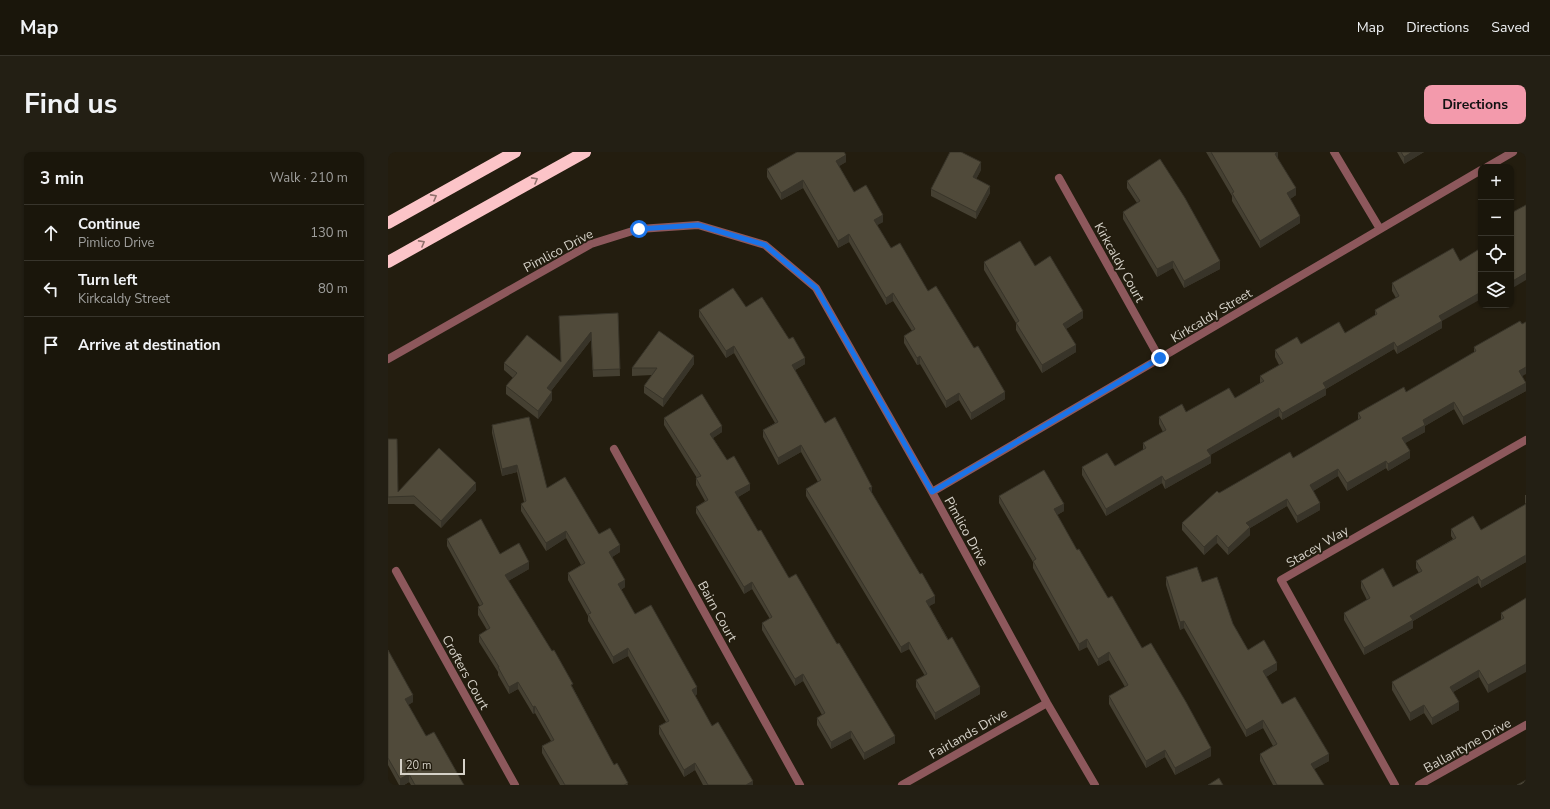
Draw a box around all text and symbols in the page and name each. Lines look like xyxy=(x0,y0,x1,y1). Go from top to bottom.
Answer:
text: Map xyxy=(20,15,58,41)
text: Map xyxy=(1357,18,1384,37)
text: Directions xyxy=(1406,18,1469,37)
text: Saved xyxy=(1491,18,1530,37)
text: Find us xyxy=(24,85,118,123)
button: Directions xyxy=(1424,85,1526,124)
map controls xyxy=(1478,164,1514,308)
button: + xyxy=(1478,164,1514,200)
text: 3 min xyxy=(40,167,84,190)
text: Walk · 210 m xyxy=(270,169,348,187)
one-way arrow xyxy=(531,177,539,184)
one-way arrow xyxy=(430,195,437,202)
button: − xyxy=(1478,200,1514,236)
text: Continue xyxy=(78,214,140,234)
street label: Kirkcaldy Court xyxy=(1090,219,1149,306)
route start xyxy=(630,220,648,238)
icon: ahead xyxy=(40,222,62,244)
text: 130 m xyxy=(310,224,348,242)
street label: Pimlico Drive xyxy=(520,225,597,277)
text: Pimlico Drive xyxy=(78,234,155,252)
button: locate xyxy=(1478,236,1514,272)
one-way arrow xyxy=(418,241,425,248)
text: Turn left xyxy=(78,270,137,290)
button: layers xyxy=(1478,272,1514,308)
icon: left xyxy=(40,278,62,300)
text: 80 m xyxy=(318,280,348,298)
street label: Kirkcaldy Street xyxy=(1168,284,1256,347)
text: Kirkcaldy Street xyxy=(78,290,170,308)
icon: arrive xyxy=(40,334,62,356)
text: Arrive at destination xyxy=(78,335,221,355)
route end xyxy=(1151,349,1169,367)
street label: Pimlico Drive xyxy=(940,494,993,569)
street label: Stacey Way xyxy=(1283,522,1352,572)
street label: Bairn Court xyxy=(693,578,741,645)
street label: Crofters Court xyxy=(437,632,493,713)
street label: Fairlands Drive xyxy=(926,704,1011,764)
street label: Ballantyne Drive xyxy=(1421,714,1515,777)
scale bar xyxy=(400,757,465,776)
text: 20 m xyxy=(406,758,431,773)

